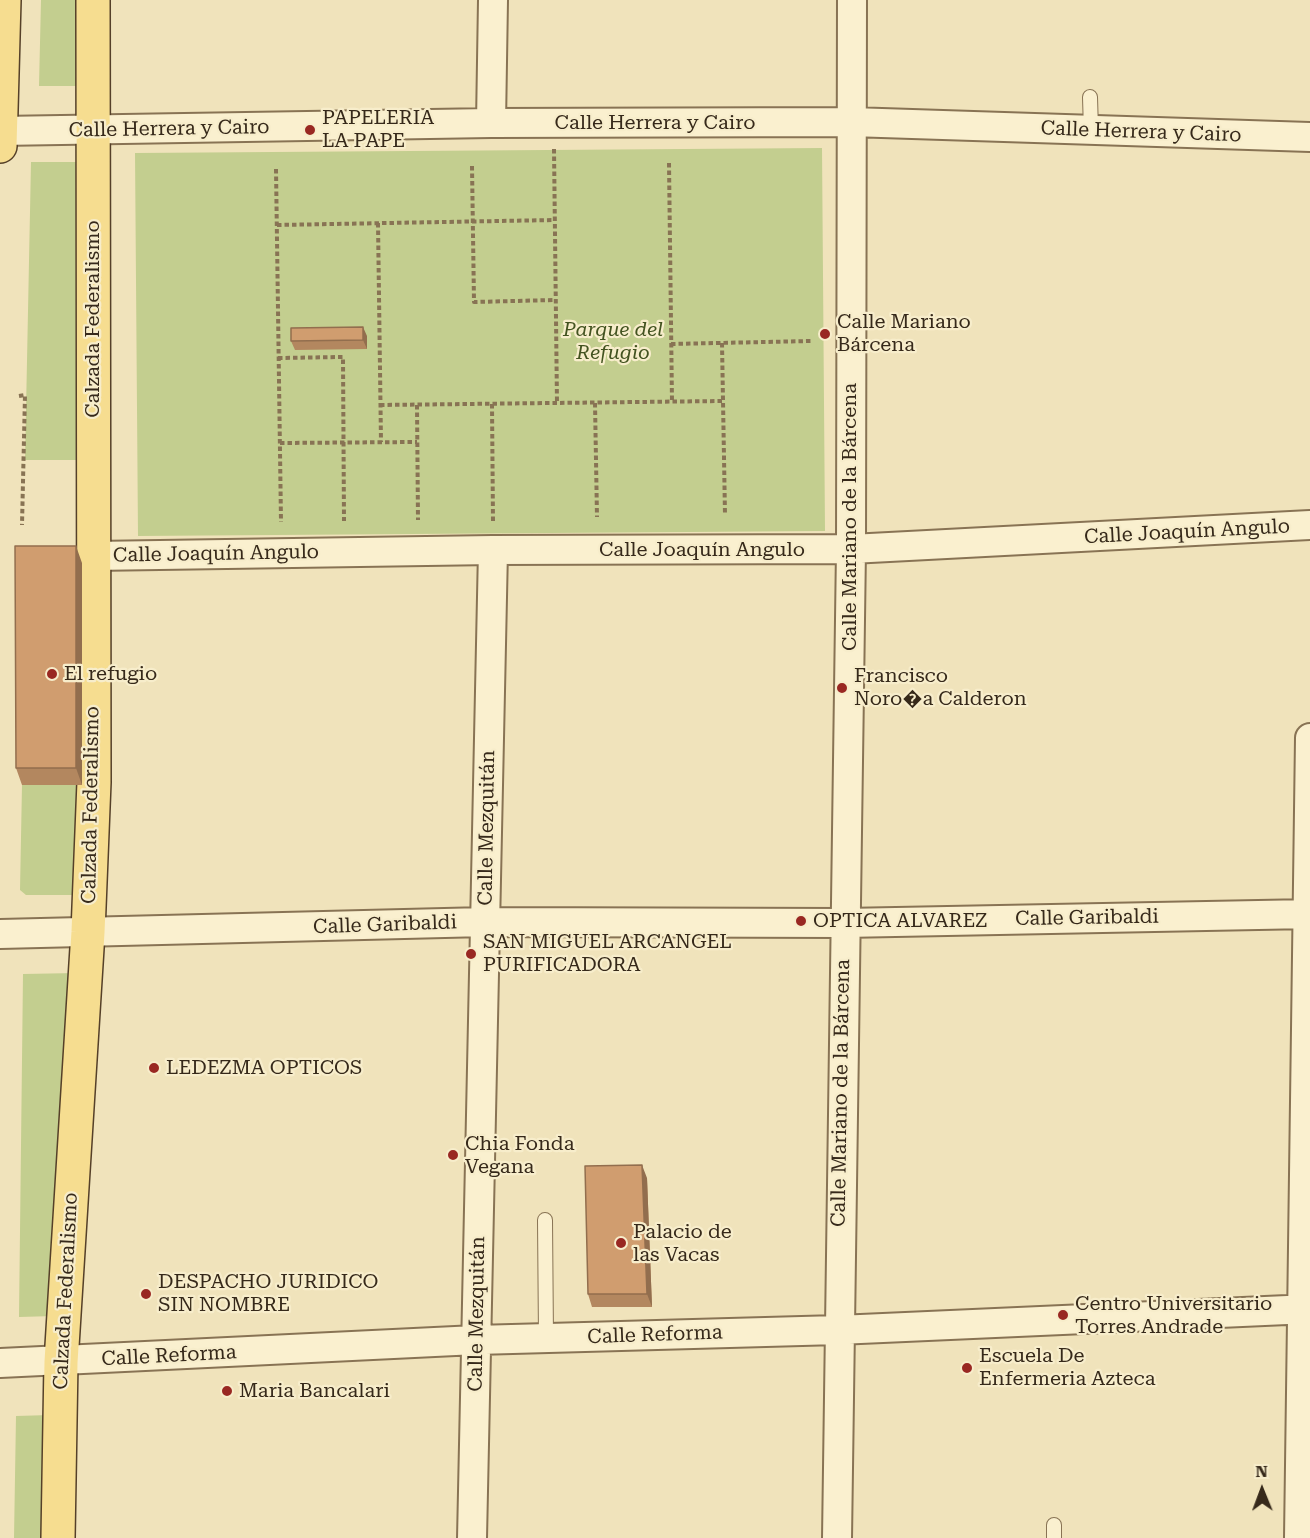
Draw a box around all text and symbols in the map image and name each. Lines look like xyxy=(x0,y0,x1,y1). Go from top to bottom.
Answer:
place label: PAPELERIA LA PAPE xyxy=(322,106,434,153)
street label: Calle Herrera y Cairo xyxy=(555,111,755,135)
street label: Calle Herrera y Cairo xyxy=(68,115,270,143)
street label: Calle Herrera y Cairo xyxy=(1040,117,1242,147)
marker: PAPELERIA LA PAPE xyxy=(303,123,317,137)
street label: Calzada Federalismo xyxy=(81,220,105,418)
place label: Calle Mariano Bárcena xyxy=(837,310,971,357)
park label: Parque del Refugio xyxy=(563,318,663,365)
marker: Calle Mariano Bárcena xyxy=(818,327,832,341)
street label: Calle Mariano de la Bárcena xyxy=(838,383,862,651)
street label: Calle Joaquín Angulo xyxy=(1084,515,1290,549)
street label: Calle Joaquín Angulo xyxy=(599,538,805,562)
street label: Calle Joaquín Angulo xyxy=(113,540,319,568)
place label: El refugio xyxy=(64,662,157,686)
place label: Francisco Noro�a Calderon xyxy=(854,664,1027,711)
marker: El refugio xyxy=(45,667,59,681)
marker: Francisco Noro�a Calderon xyxy=(835,681,849,695)
street label: Calzada Federalismo xyxy=(77,706,105,904)
street label: Calle Mezquitán xyxy=(474,750,500,906)
street label: Calle Garibaldi xyxy=(1015,905,1159,931)
place label: OPTICA ALVAREZ xyxy=(813,909,987,933)
street label: Calle Garibaldi xyxy=(313,910,457,940)
marker: OPTICA ALVAREZ xyxy=(794,914,808,928)
place label: SAN MIGUEL ARCANGEL PURIFICADORA xyxy=(483,930,732,977)
marker: SAN MIGUEL ARCANGEL PURIFICADORA xyxy=(464,947,478,961)
street label: Calle Mariano de la Bárcena xyxy=(827,959,855,1227)
place label: LEDEZMA OPTICOS xyxy=(166,1056,362,1080)
marker: LEDEZMA OPTICOS xyxy=(147,1061,161,1075)
place label: Chia Fonda Vegana xyxy=(465,1132,574,1179)
marker: Chia Fonda Vegana xyxy=(446,1148,460,1162)
street label: Calzada Federalismo xyxy=(49,1192,83,1390)
place label: Palacio de las Vacas xyxy=(633,1220,732,1267)
street label: Calle Mezquitán xyxy=(464,1236,490,1392)
marker: Palacio de las Vacas xyxy=(614,1236,628,1250)
place label: DESPACHO JURIDICO SIN NOMBRE xyxy=(158,1270,378,1317)
marker: DESPACHO JURIDICO SIN NOMBRE xyxy=(139,1287,153,1301)
place label: Centro Universitario Torres Andrade xyxy=(1075,1292,1272,1339)
marker: Centro Universitario Torres Andrade xyxy=(1056,1308,1070,1322)
street label: Calle Reforma xyxy=(587,1321,723,1349)
street label: Calle Reforma xyxy=(101,1340,237,1372)
place label: Escuela De Enfermeria Azteca xyxy=(979,1344,1155,1391)
marker: Escuela De Enfermeria Azteca xyxy=(960,1361,974,1375)
place label: Maria Bancalari xyxy=(239,1379,390,1403)
marker: Maria Bancalari xyxy=(220,1384,234,1398)
north arrow xyxy=(1232,1460,1292,1520)
text: N xyxy=(1255,1462,1268,1481)

